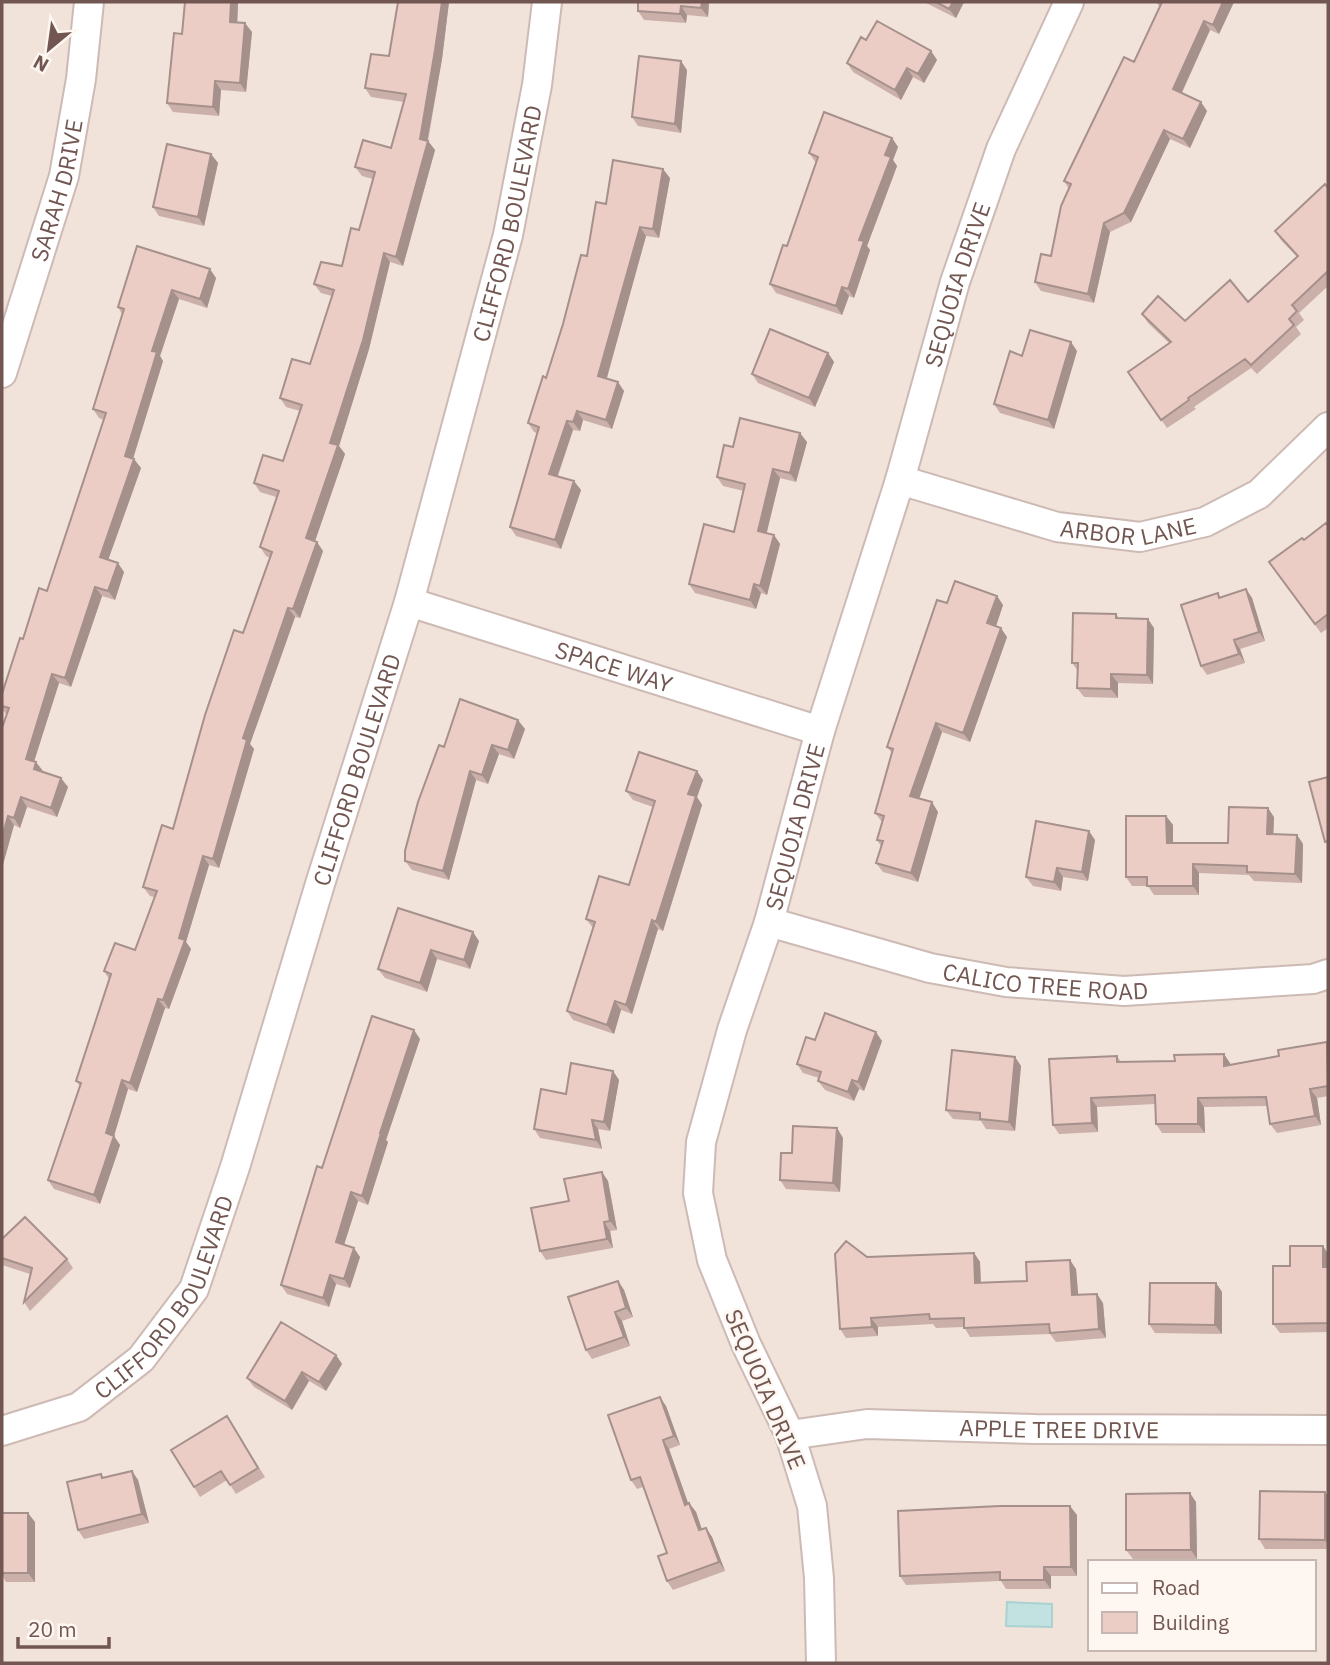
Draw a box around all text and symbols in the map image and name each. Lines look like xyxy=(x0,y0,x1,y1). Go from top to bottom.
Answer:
north arrow xyxy=(14,14,84,84)
text: N xyxy=(29,50,53,78)
street label: CLIFFORD BOULEVARD xyxy=(465,102,548,345)
street label: SARAH DRIVE xyxy=(23,117,89,265)
street label: SEQUOIA DRIVE xyxy=(917,198,997,370)
street label: ARBOR LANE xyxy=(1059,510,1199,552)
street label: SPACE WAY xyxy=(552,634,677,699)
street label: CLIFFORD BOULEVARD xyxy=(305,650,407,889)
street label: SEQUOIA DRIVE xyxy=(758,740,831,913)
street label: CALICO TREE ROAD xyxy=(940,956,1149,1006)
street label: CLIFFORD BOULEVARD xyxy=(88,1191,239,1405)
street label: SEQUOIA DRIVE xyxy=(719,1304,813,1474)
street label: APPLE TREE DRIVE xyxy=(959,1412,1159,1444)
legend xyxy=(1088,1560,1316,1651)
text: Road xyxy=(1152,1573,1200,1601)
scale bar xyxy=(18,1606,108,1650)
text: Building xyxy=(1152,1608,1229,1636)
text: 20 m xyxy=(28,1615,77,1643)

